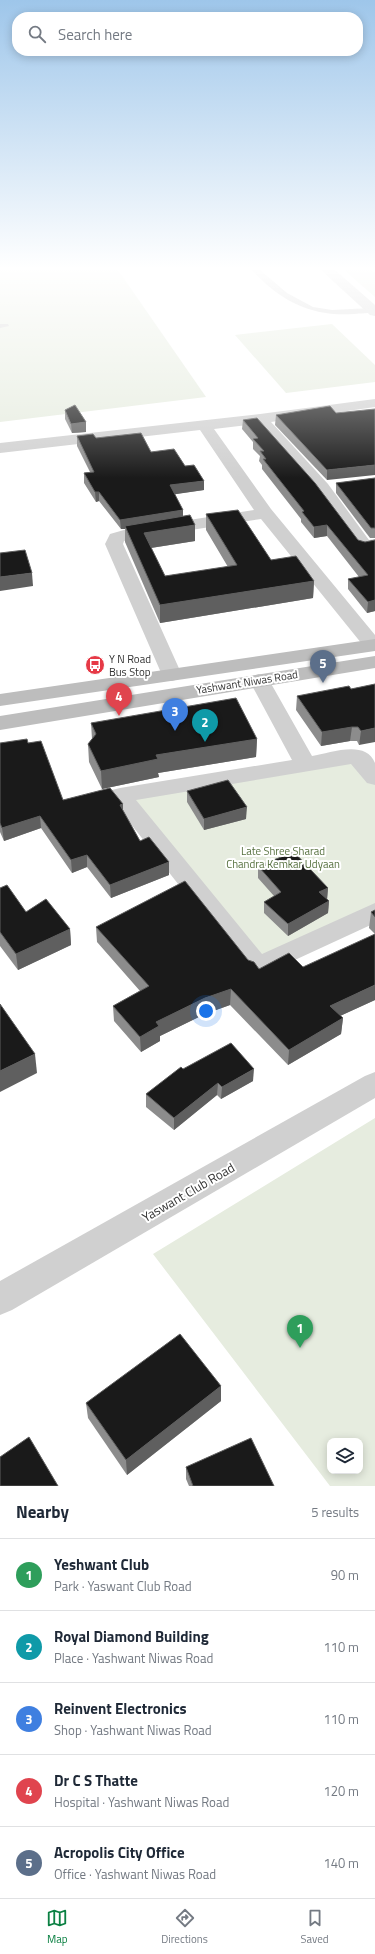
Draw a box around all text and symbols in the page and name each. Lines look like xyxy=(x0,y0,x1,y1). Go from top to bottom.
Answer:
search box xyxy=(12,12,363,56)
icon: search xyxy=(26,23,48,45)
text: Search here xyxy=(58,23,132,46)
pin: 5 xyxy=(310,650,336,683)
place label: Y N Road Bus Stop xyxy=(109,651,151,680)
bus stop icon: Y N Road Bus Stop xyxy=(84,654,106,676)
street label: Yashwant Niwas Road xyxy=(195,666,299,698)
pin: 4 xyxy=(106,683,132,716)
pin: 3 xyxy=(162,698,188,731)
pin: 2 xyxy=(192,709,218,742)
park label: Late Shree Sharad Chandra Kemkar Udyaan xyxy=(226,843,340,872)
your location xyxy=(196,1001,216,1021)
street label: Yaswant Club Road xyxy=(138,1157,238,1227)
pin: 1 xyxy=(287,1315,313,1348)
map controls xyxy=(327,1438,363,1474)
button: layers xyxy=(327,1438,363,1474)
text: Nearby xyxy=(16,1499,69,1525)
text: 5 results xyxy=(311,1502,359,1522)
text: Yeshwant Club xyxy=(54,1553,149,1576)
text: 1 xyxy=(25,1565,33,1585)
text: 90 m xyxy=(331,1565,359,1585)
text: Park · Yaswant Club Road xyxy=(54,1576,192,1596)
text: Royal Diamond Building xyxy=(54,1625,209,1648)
text: 2 xyxy=(25,1637,33,1657)
text: 110 m xyxy=(323,1637,359,1657)
text: Place · Yashwant Niwas Road xyxy=(54,1648,213,1668)
text: Reinvent Electronics xyxy=(54,1697,187,1720)
text: 3 xyxy=(25,1709,33,1729)
text: 110 m xyxy=(323,1709,359,1729)
text: Shop · Yashwant Niwas Road xyxy=(54,1720,212,1740)
text: Dr C S Thatte xyxy=(54,1769,138,1792)
text: 4 xyxy=(25,1781,33,1801)
text: 120 m xyxy=(323,1781,359,1801)
text: Hospital · Yashwant Niwas Road xyxy=(54,1792,229,1812)
text: Acropolis City Office xyxy=(54,1841,185,1864)
text: 5 xyxy=(25,1853,33,1873)
text: 140 m xyxy=(323,1853,359,1873)
text: Office · Yashwant Niwas Road xyxy=(54,1864,216,1884)
tab: Map xyxy=(46,1907,68,1947)
tab: Directions xyxy=(161,1907,208,1947)
tab: Saved xyxy=(301,1907,329,1947)

